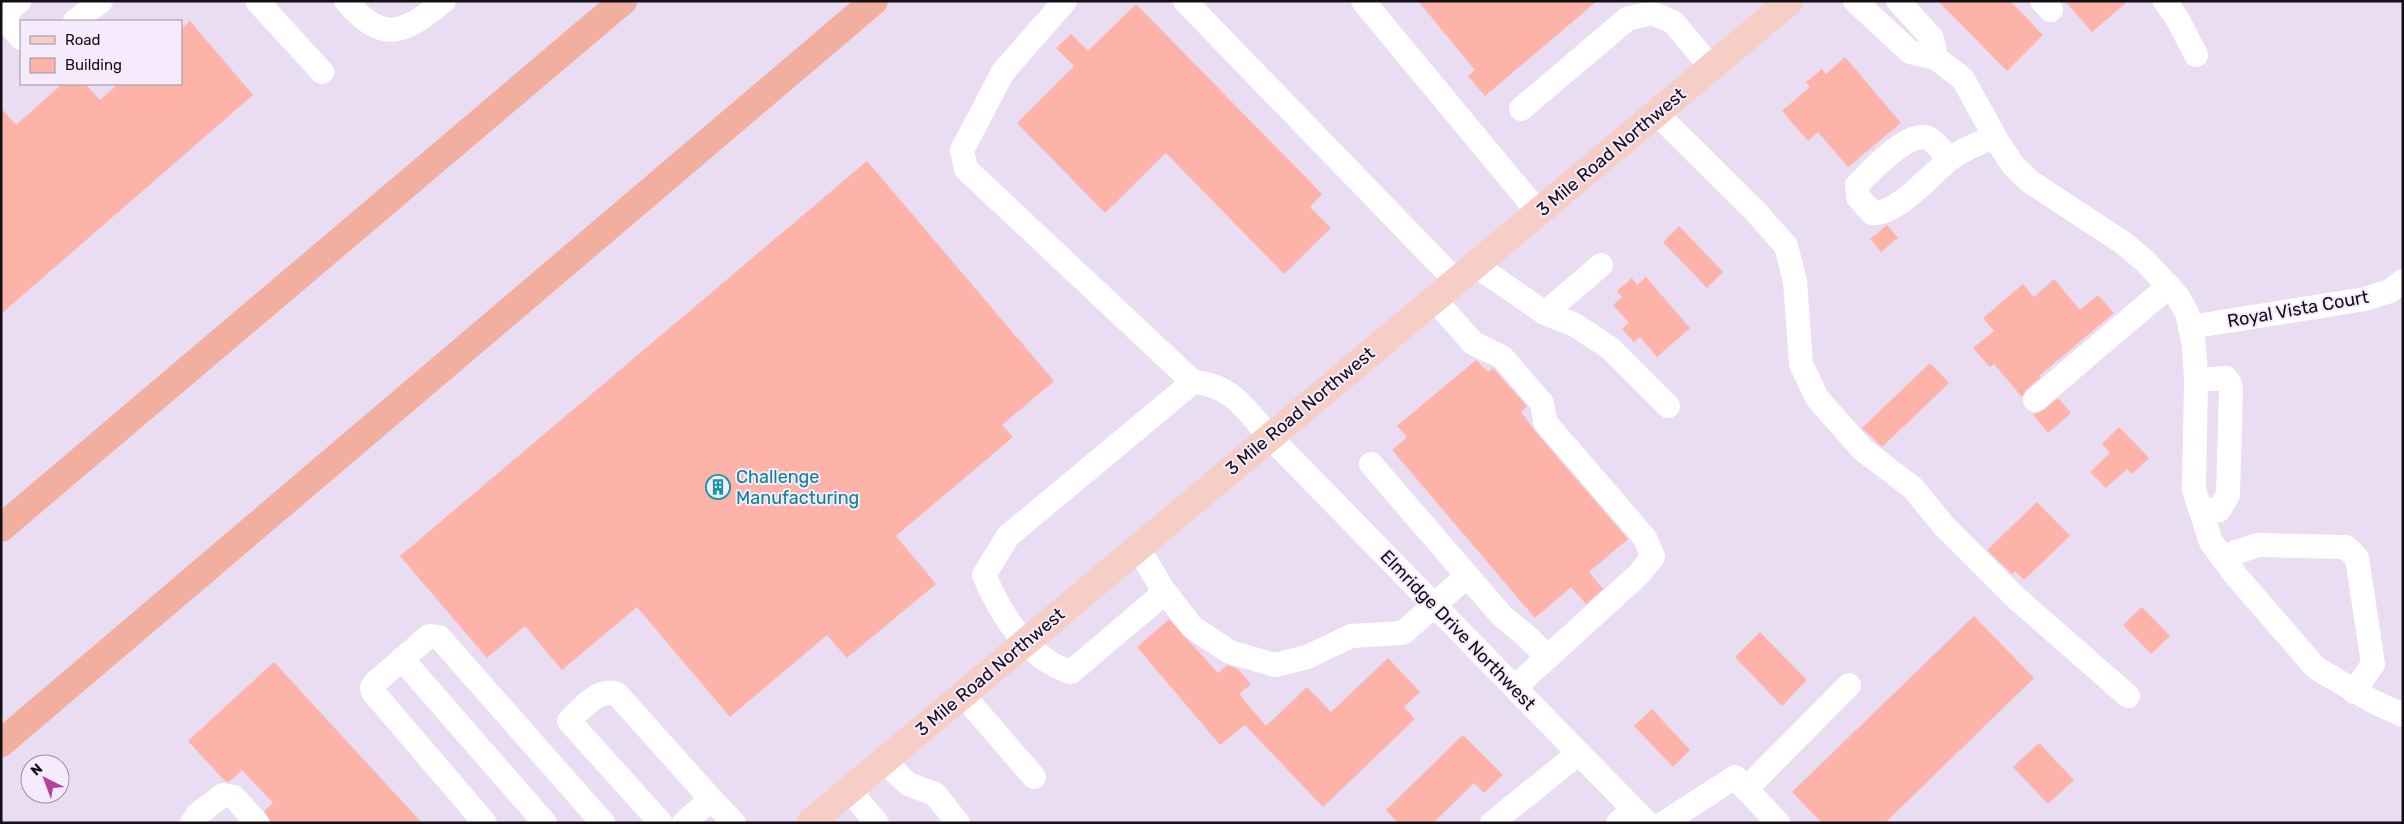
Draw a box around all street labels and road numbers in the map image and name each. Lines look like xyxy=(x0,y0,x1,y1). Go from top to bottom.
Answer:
street label: 3 Mile Road Northwest xyxy=(1532,83,1690,221)
street label: Royal Vista Court xyxy=(2226,286,2370,332)
street label: 3 Mile Road Northwest xyxy=(1221,342,1379,480)
street label: Elmridge Drive Northwest xyxy=(1376,545,1540,715)
street label: 3 Mile Road Northwest xyxy=(911,603,1069,741)

